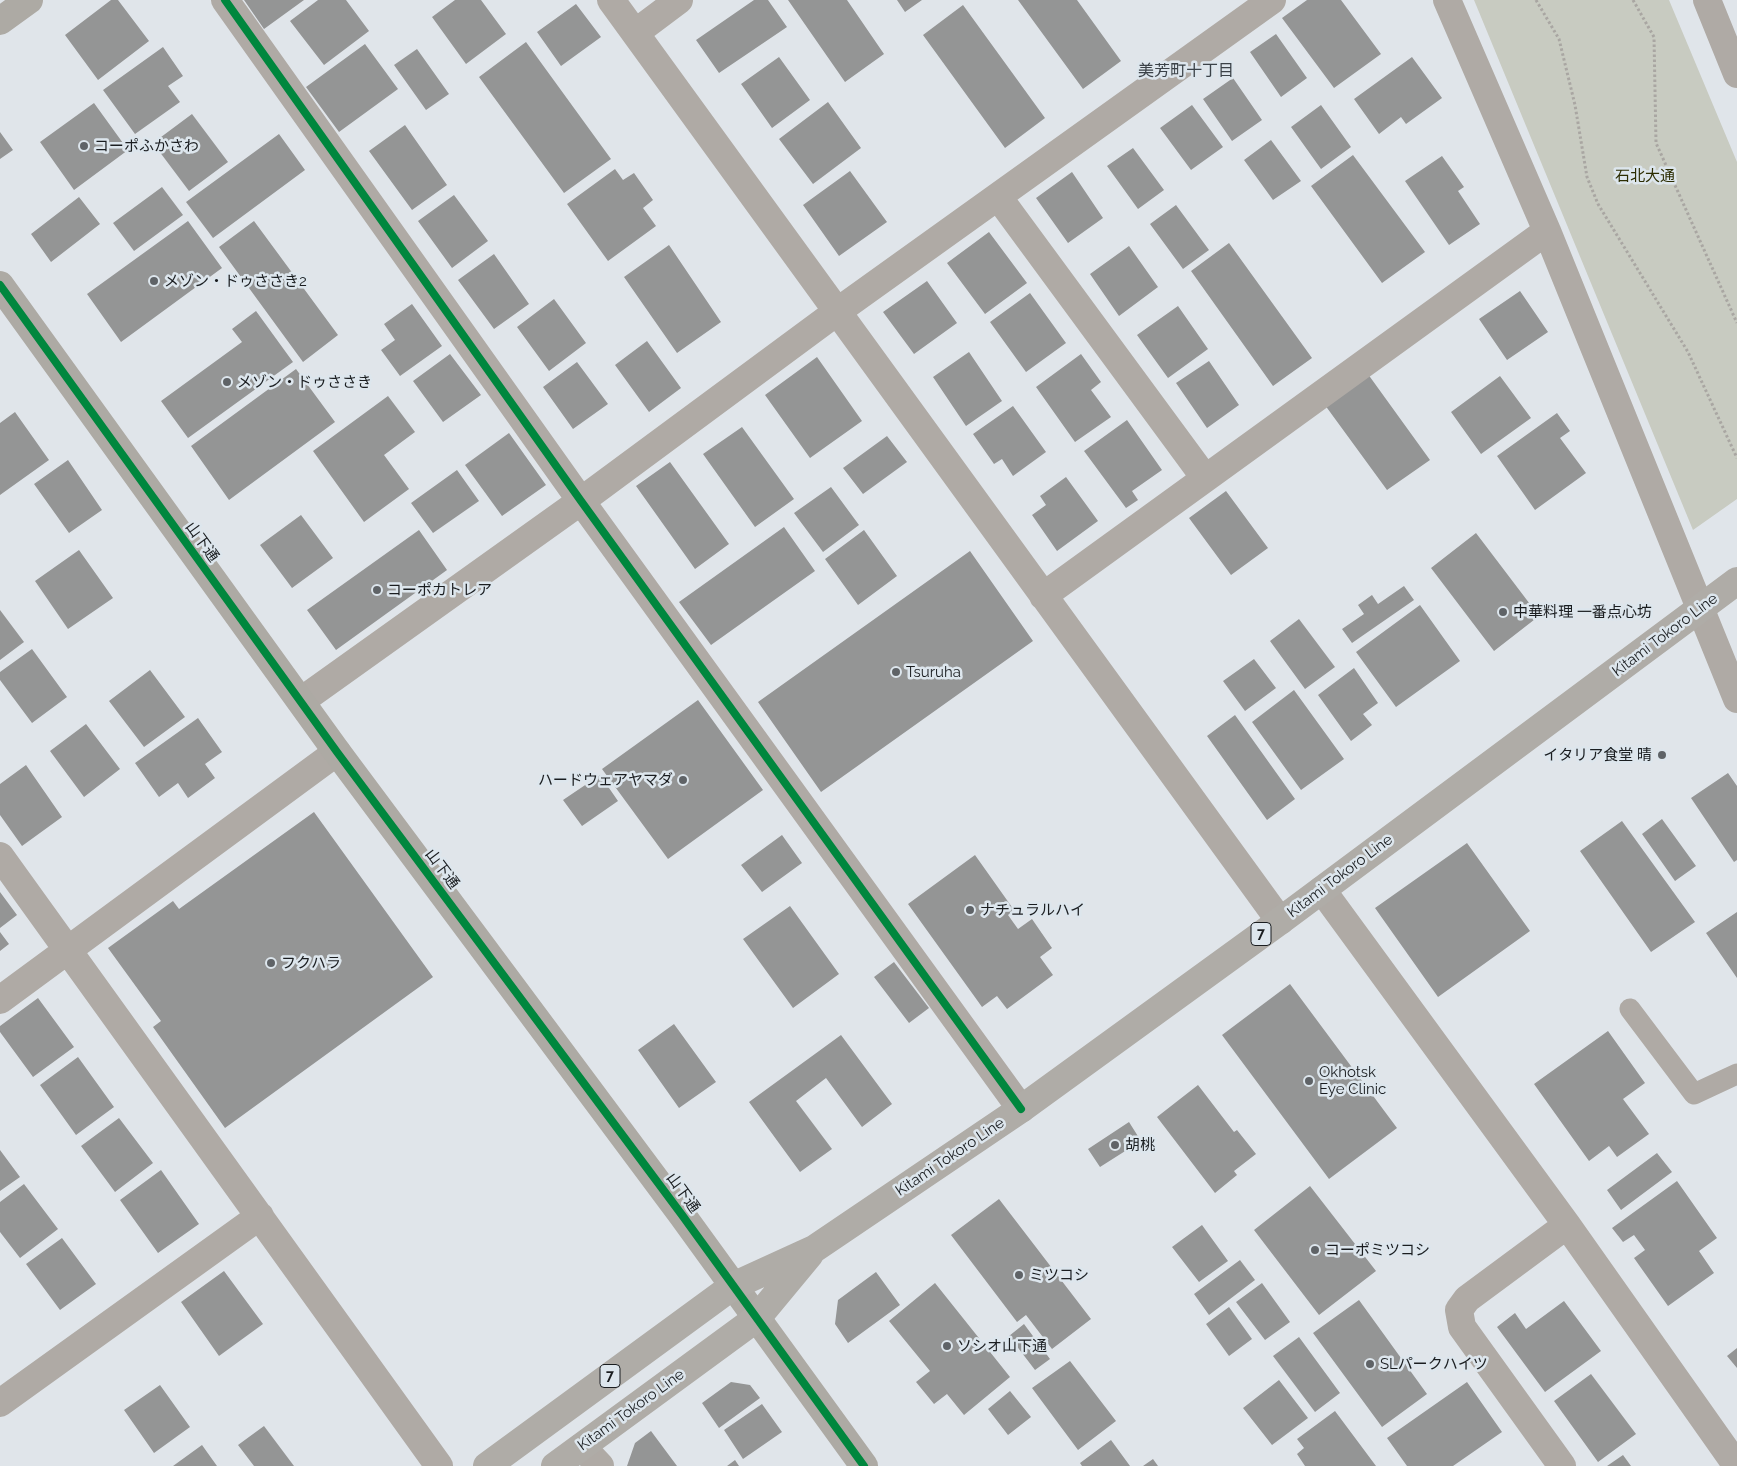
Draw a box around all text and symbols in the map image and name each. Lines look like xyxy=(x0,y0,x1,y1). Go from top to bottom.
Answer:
district label: 美芳町十丁目 xyxy=(1138,61,1234,81)
place label: コーポふかさわ xyxy=(94,137,199,155)
marker: コーポふかさわ xyxy=(78,140,90,152)
park label: 石北大通 xyxy=(1615,167,1675,185)
place label: メゾン・ドゥささき2 xyxy=(164,272,307,290)
marker: メゾン・ドゥささき2 xyxy=(148,275,160,287)
place label: メゾン・ドゥささき xyxy=(237,373,372,391)
marker: メゾン・ドゥささき xyxy=(221,376,233,388)
street label: 山下通 xyxy=(181,519,223,565)
place label: コーポカトレア xyxy=(387,581,492,599)
marker: コーポカトレア xyxy=(371,584,383,596)
street label: Kitami Tokoro Line xyxy=(1609,590,1721,680)
place label: 中華料理 一番点心坊 xyxy=(1513,603,1652,621)
marker: 中華料理 一番点心坊 xyxy=(1497,606,1509,618)
place label: Tsuruha xyxy=(906,663,961,681)
marker: Tsuruha xyxy=(890,666,902,678)
place label: イタリア食堂 晴 xyxy=(1543,746,1652,764)
marker: イタリア食堂 晴 xyxy=(1656,749,1668,761)
place label: ハードウェアヤマダ xyxy=(538,771,673,789)
marker: ハードウェアヤマダ xyxy=(677,774,689,786)
street label: Kitami Tokoro Line xyxy=(1284,831,1396,921)
street label: 山下通 xyxy=(421,846,463,892)
place label: ナチュラルハイ xyxy=(980,901,1085,919)
marker: ナチュラルハイ xyxy=(964,904,976,916)
road number: 7 xyxy=(1251,922,1271,946)
place label: フクハラ xyxy=(281,954,341,972)
marker: フクハラ xyxy=(265,957,277,969)
place label: Okhotsk Eye Clinic xyxy=(1319,1063,1386,1098)
marker: Okhotsk Eye Clinic xyxy=(1303,1075,1315,1087)
street label: Kitami Tokoro Line xyxy=(892,1114,1008,1200)
place label: 胡桃 xyxy=(1125,1136,1155,1154)
marker: 胡桃 xyxy=(1109,1139,1121,1151)
street label: 山下通 xyxy=(662,1170,704,1216)
place label: コーポミツコシ xyxy=(1325,1241,1430,1259)
marker: コーポミツコシ xyxy=(1309,1244,1321,1256)
place label: ミツコシ xyxy=(1029,1266,1089,1284)
marker: ミツコシ xyxy=(1013,1269,1025,1281)
place label: ソシオ山下通 xyxy=(957,1337,1047,1355)
marker: ソシオ山下通 xyxy=(941,1340,953,1352)
place label: SLパークハイツ xyxy=(1380,1355,1488,1373)
marker: SLパークハイツ xyxy=(1364,1358,1376,1370)
road number: 7 xyxy=(600,1364,620,1388)
street label: Kitami Tokoro Line xyxy=(574,1365,688,1455)

